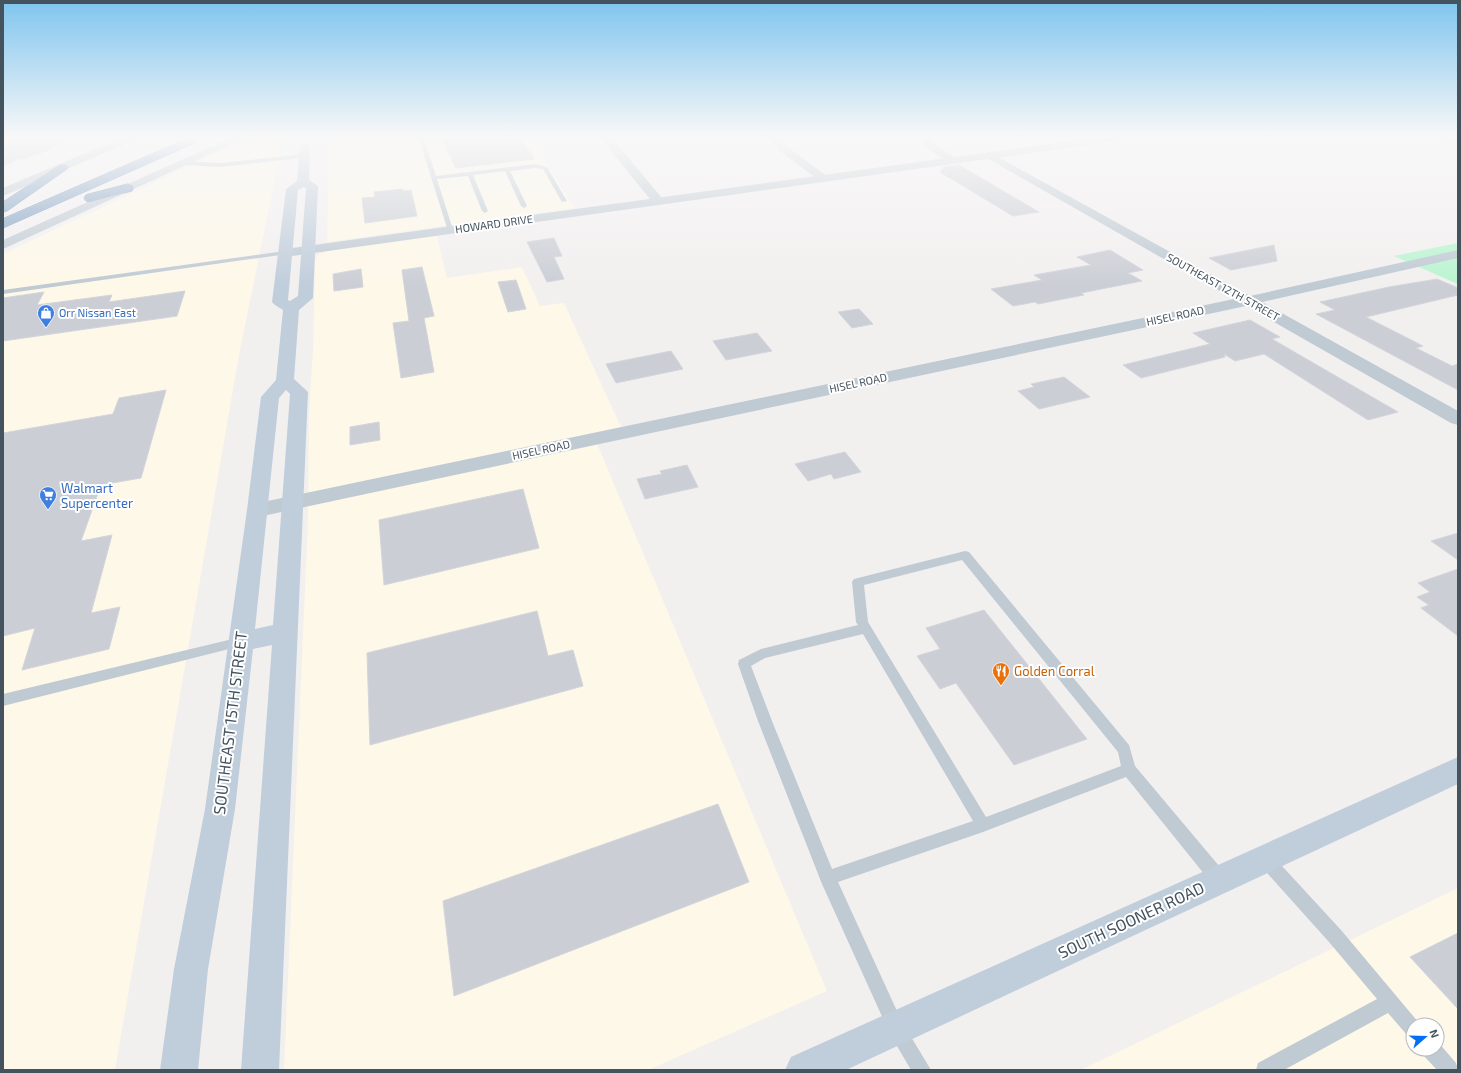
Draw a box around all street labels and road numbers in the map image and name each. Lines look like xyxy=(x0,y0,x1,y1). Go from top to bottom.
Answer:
street label: HOWARD DRIVE xyxy=(454,212,534,235)
street label: SOUTHEAST 12TH STREET xyxy=(1164,250,1283,323)
street label: HISEL ROAD xyxy=(1145,303,1205,328)
street label: HISEL ROAD xyxy=(828,370,888,395)
street label: HISEL ROAD xyxy=(511,437,571,462)
street label: SOUTHEAST 15TH STREET xyxy=(209,630,250,816)
street label: SOUTH SOONER ROAD xyxy=(1055,877,1207,962)

